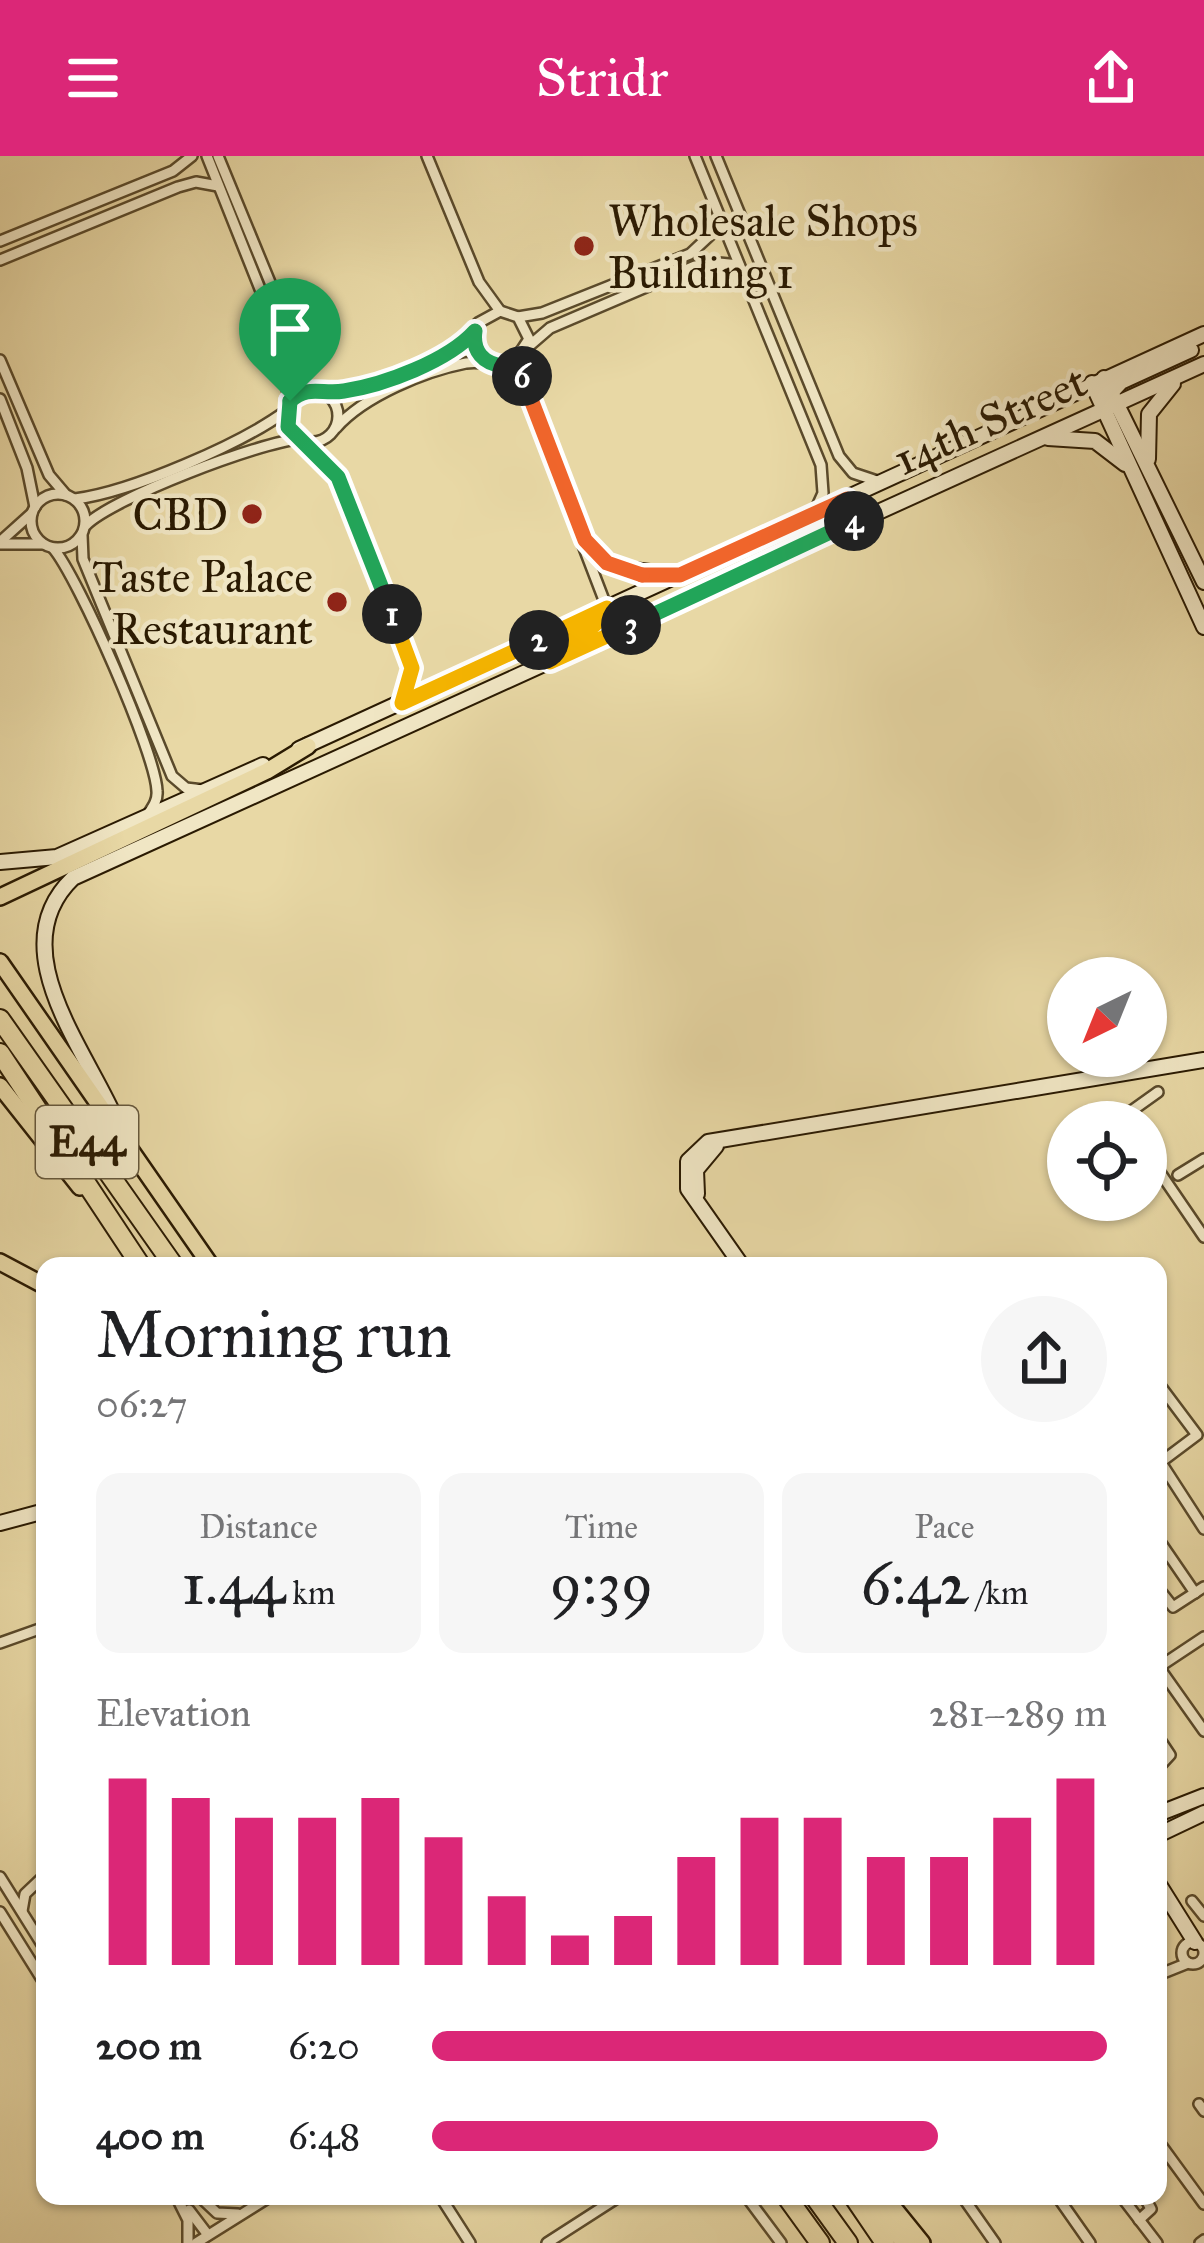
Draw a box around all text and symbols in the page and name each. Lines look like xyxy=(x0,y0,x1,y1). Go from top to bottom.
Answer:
icon: menu xyxy=(60,45,126,111)
text: Stridr xyxy=(536,45,668,111)
icon: share xyxy=(1078,45,1144,111)
place label: Wholesale Shops Building 1 xyxy=(608,193,918,300)
marker: Wholesale Shops Building 1 xyxy=(571,233,597,259)
pin xyxy=(239,278,341,401)
icon: arrive xyxy=(257,296,323,362)
pin: 6 xyxy=(492,346,552,406)
street label: 14th Street xyxy=(885,353,1095,487)
text: 6 xyxy=(514,356,530,396)
place label: CBD xyxy=(132,487,228,542)
pin: 4 xyxy=(824,491,884,551)
marker: CBD xyxy=(239,501,265,527)
text: 4 xyxy=(845,501,863,541)
place label: Taste Palace Restaurant xyxy=(92,549,313,656)
pin: 1 xyxy=(362,584,422,644)
marker: Taste Palace Restaurant xyxy=(324,589,350,615)
text: 1 xyxy=(385,594,399,634)
pin: 3 xyxy=(601,595,661,655)
text: 3 xyxy=(624,605,638,645)
pin: 2 xyxy=(509,610,569,670)
text: 2 xyxy=(531,620,547,660)
north arrow xyxy=(1047,957,1167,1077)
map controls xyxy=(1047,957,1167,1221)
button: locate xyxy=(1047,1101,1167,1221)
road number: E44 xyxy=(36,1106,138,1178)
text: Morning run xyxy=(96,1294,452,1375)
button: share xyxy=(981,1296,1107,1422)
text: 06:27 xyxy=(96,1380,188,1428)
text: Distance xyxy=(199,1507,318,1547)
text: Time xyxy=(565,1507,638,1547)
text: Pace xyxy=(915,1507,974,1547)
text: 1.44 xyxy=(182,1547,285,1620)
text: 9:39 xyxy=(550,1547,653,1620)
text: 6:42 xyxy=(861,1547,969,1620)
text: km xyxy=(285,1573,335,1613)
text: /km xyxy=(969,1573,1028,1613)
text: Elevation xyxy=(96,1689,251,1737)
text: 281–289 m xyxy=(929,1689,1107,1737)
text: 200 m xyxy=(96,2022,202,2070)
text: 6:20 xyxy=(288,2022,360,2070)
text: 400 m xyxy=(96,2112,204,2160)
text: 6:48 xyxy=(288,2112,360,2160)

